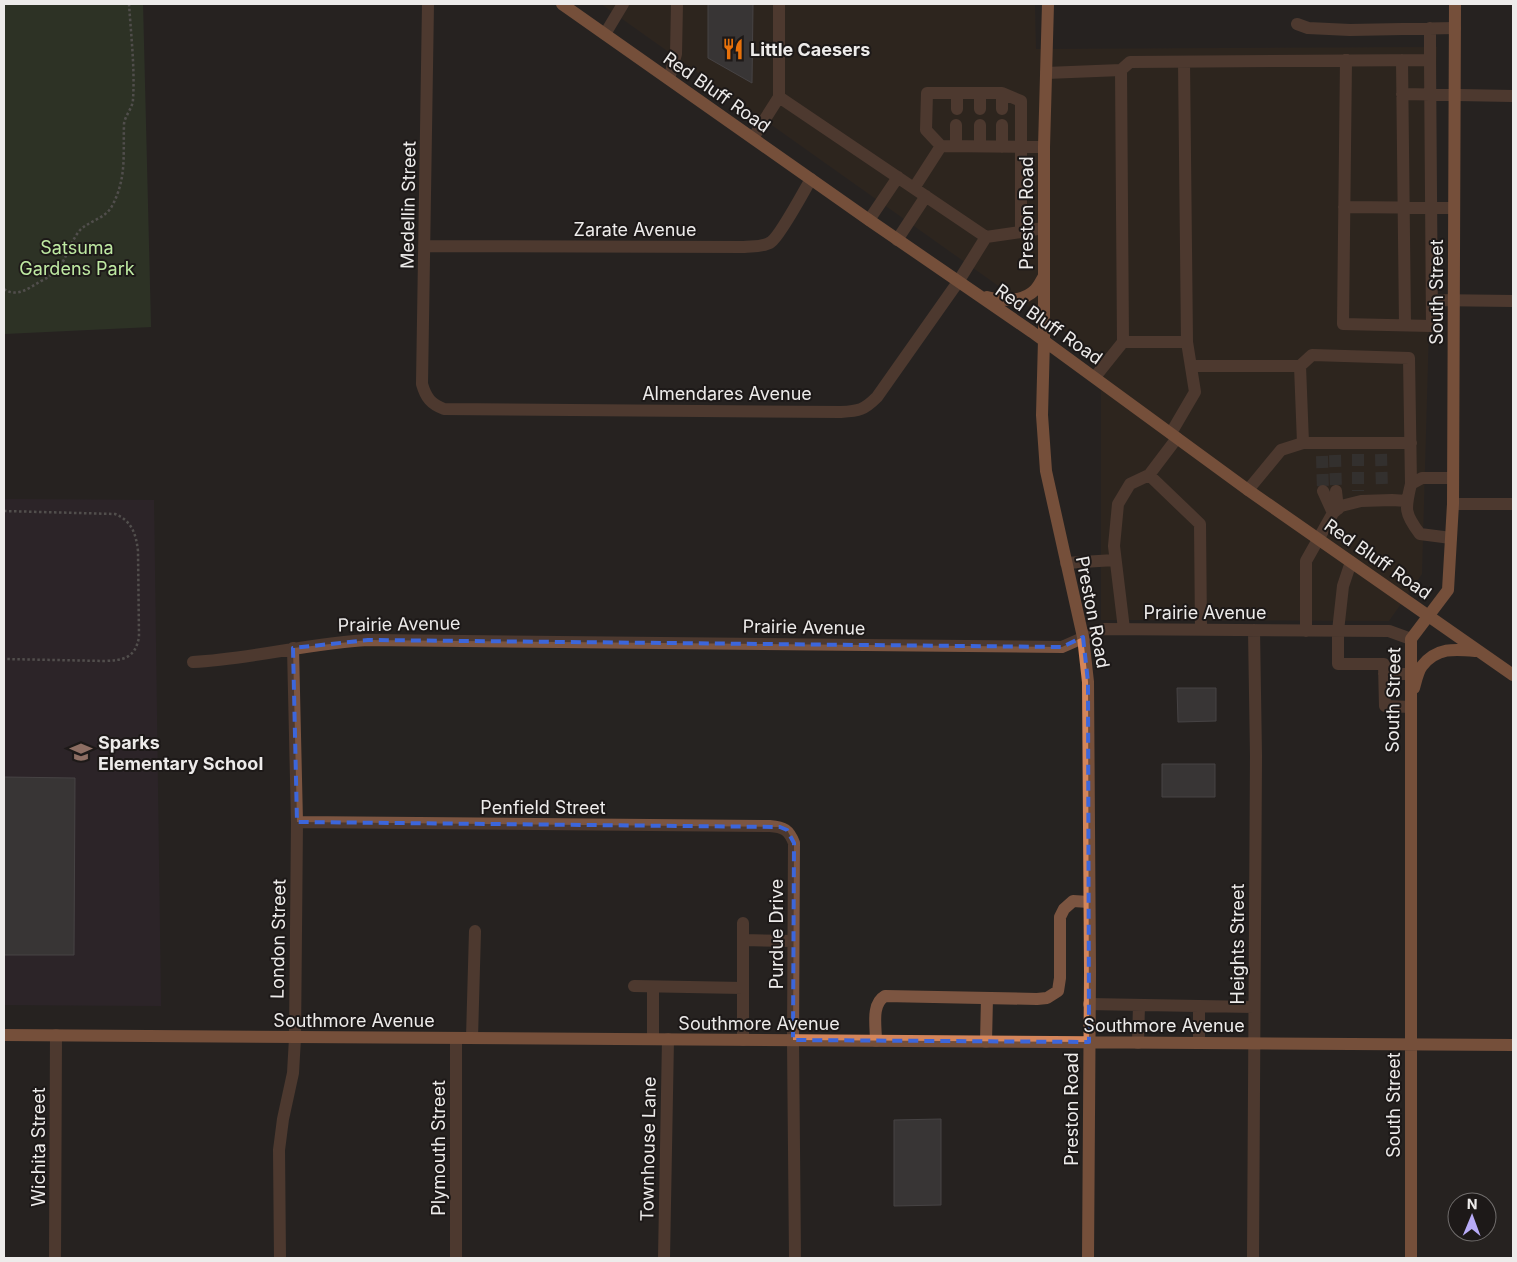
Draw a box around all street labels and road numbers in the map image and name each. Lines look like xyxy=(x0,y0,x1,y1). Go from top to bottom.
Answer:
street label: Red Bluff Road xyxy=(659,47,775,137)
street label: Medellin Street xyxy=(396,141,420,269)
street label: Preston Road xyxy=(1016,156,1037,270)
street label: Zarate Avenue xyxy=(574,219,696,240)
street label: South Street xyxy=(1426,239,1447,345)
street label: Red Bluff Road xyxy=(991,279,1107,369)
street label: Almendares Avenue xyxy=(642,383,812,404)
street label: Red Bluff Road xyxy=(1320,514,1436,604)
street label: Preston Road xyxy=(1072,554,1114,670)
street label: Prairie Avenue xyxy=(1144,602,1266,623)
street label: Prairie Avenue xyxy=(337,612,461,636)
street label: Prairie Avenue xyxy=(742,615,866,639)
street label: South Street xyxy=(1382,647,1404,753)
street label: Penfield Street xyxy=(480,797,606,818)
street label: London Street xyxy=(266,879,290,999)
street label: Purdue Drive xyxy=(766,879,787,989)
street label: Heights Street xyxy=(1227,883,1248,1004)
street label: Southmore Avenue xyxy=(273,1010,435,1031)
street label: Southmore Avenue xyxy=(678,1013,840,1034)
street label: Southmore Avenue xyxy=(1083,1015,1245,1036)
street label: Preston Road xyxy=(1061,1052,1082,1166)
street label: South Street xyxy=(1383,1052,1404,1158)
street label: Townhouse Lane xyxy=(636,1077,660,1221)
street label: Plymouth Street xyxy=(428,1080,449,1216)
street label: Wichita Street xyxy=(28,1087,49,1207)

